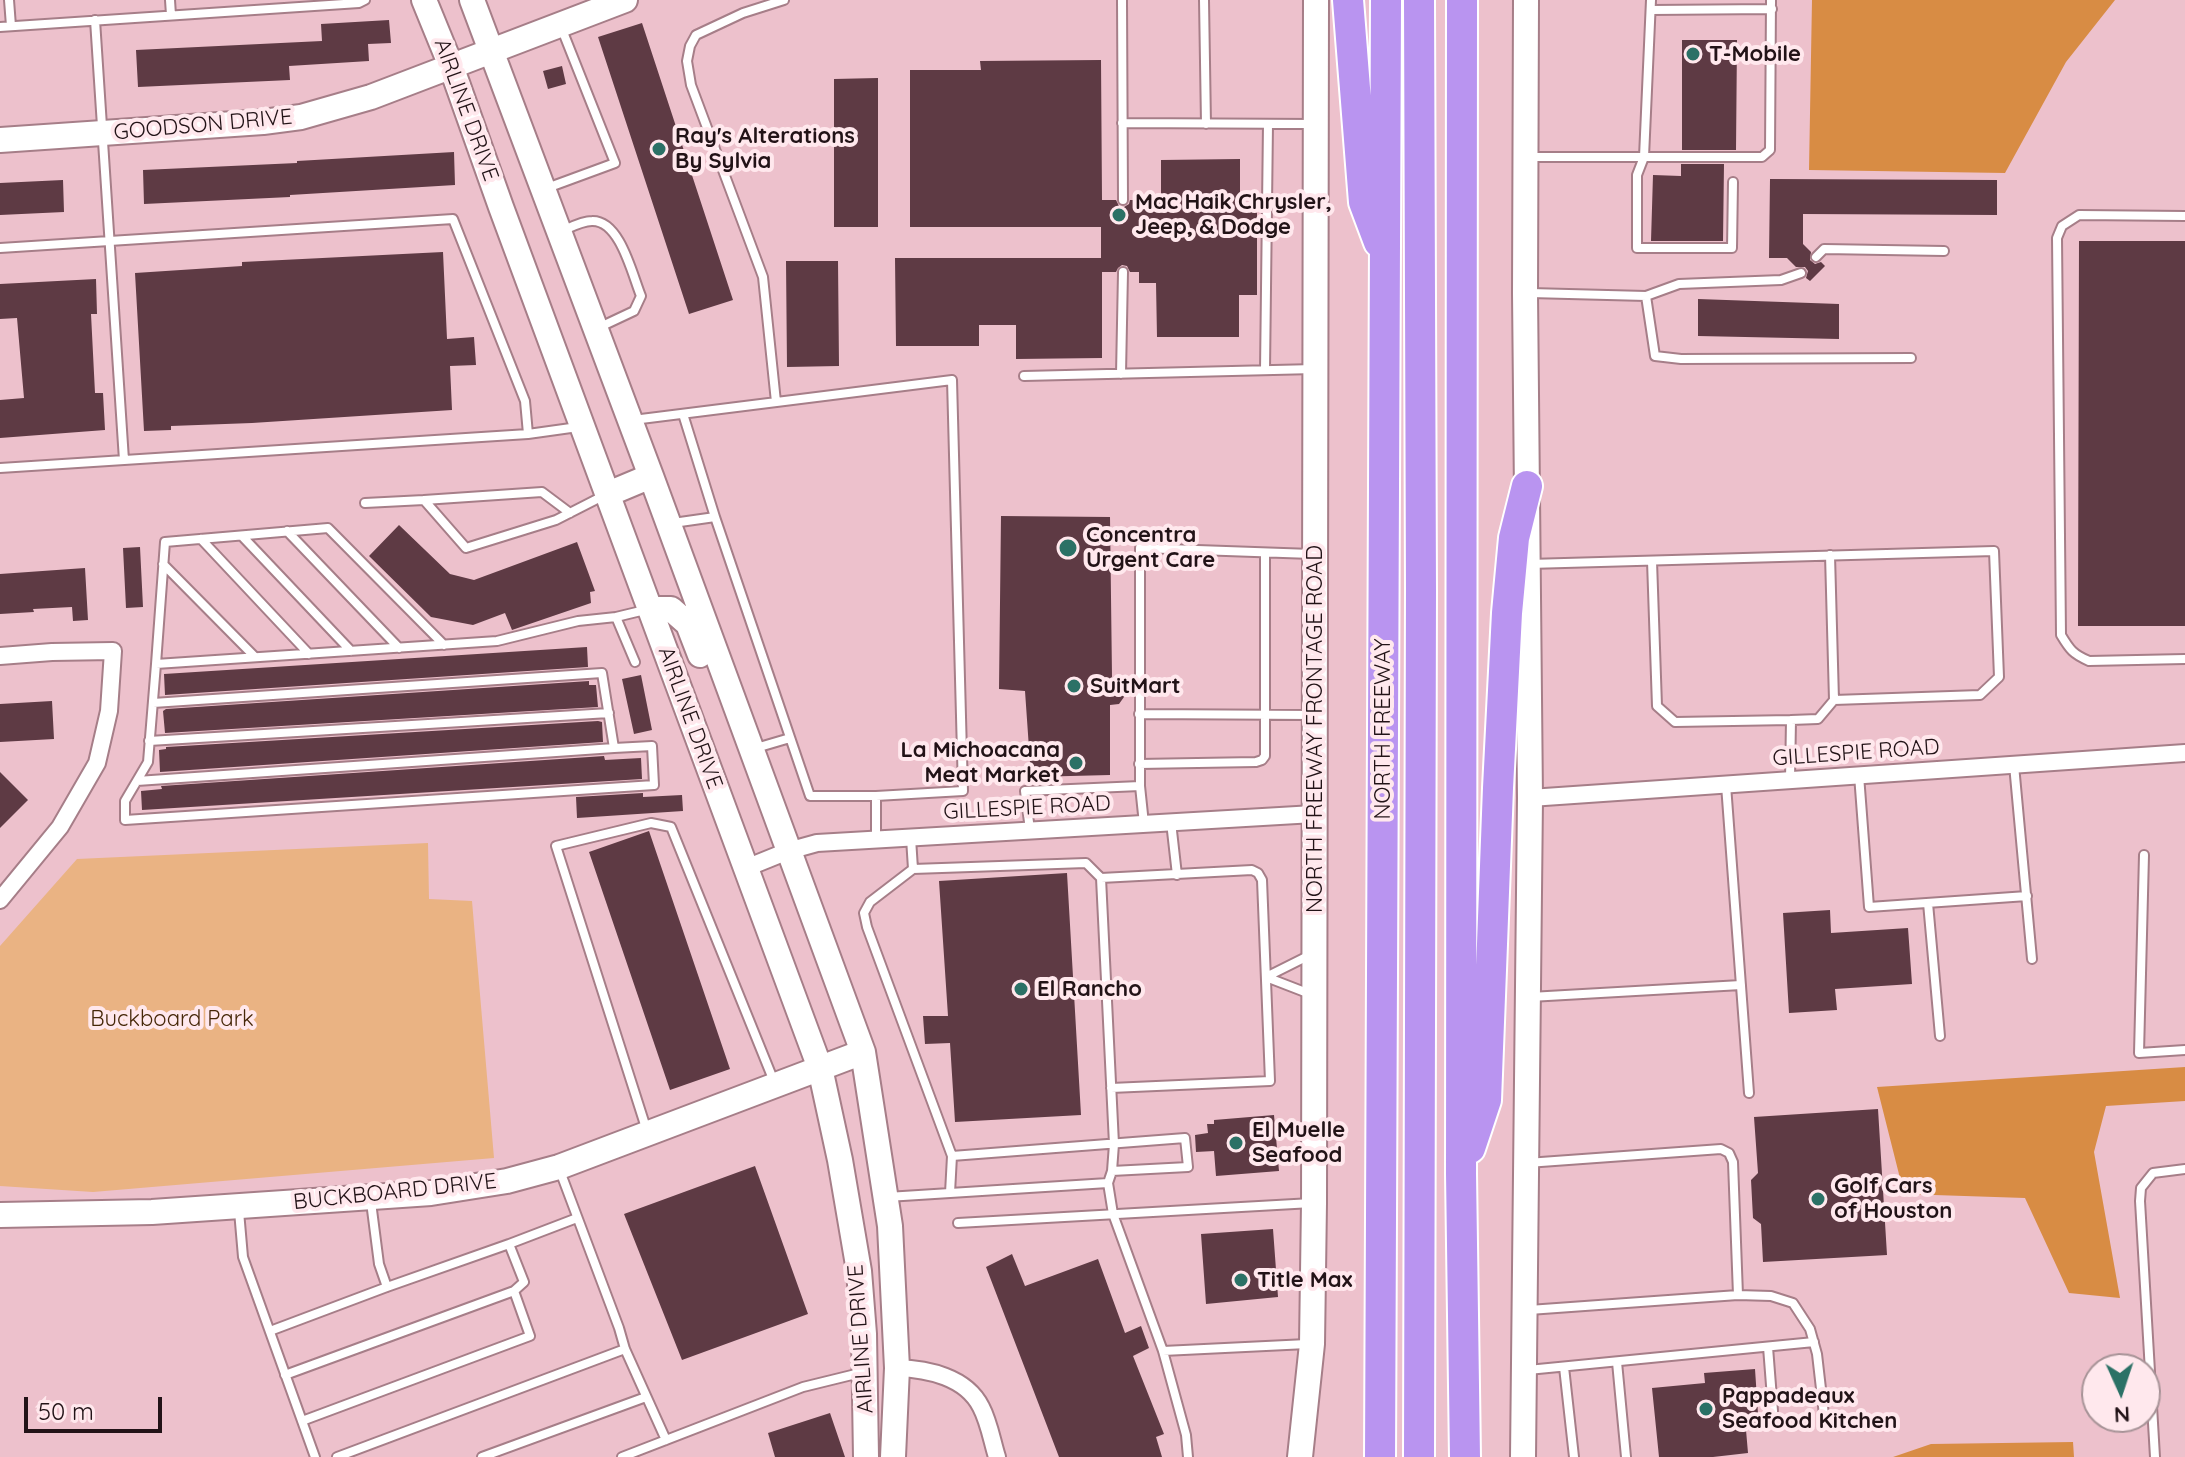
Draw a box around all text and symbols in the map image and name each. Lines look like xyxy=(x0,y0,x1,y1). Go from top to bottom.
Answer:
street label: AIRLINE DRIVE xyxy=(428,35,504,185)
place label: T-Mobile xyxy=(1709,41,1801,67)
marker: T-Mobile xyxy=(1684,45,1702,63)
street label: GOODSON DRIVE xyxy=(113,104,293,146)
place label: Ray's Alterations By Sylvia xyxy=(675,123,855,174)
marker: Ray's Alterations By Sylvia xyxy=(650,140,668,158)
place label: Mac Haik Chrysler, Jeep, & Dodge xyxy=(1135,189,1332,240)
marker: Mac Haik Chrysler, Jeep, & Dodge xyxy=(1110,206,1128,224)
place label: Concentra Urgent Care xyxy=(1086,522,1215,574)
marker: Concentra Urgent Care xyxy=(1057,537,1079,559)
street label: NORTH FREEWAY FRONTAGE ROAD xyxy=(1302,545,1328,913)
street label: NORTH FREEWAY xyxy=(1370,639,1396,819)
street label: AIRLINE DRIVE xyxy=(652,643,728,793)
place label: SuitMart xyxy=(1090,673,1181,699)
marker: SuitMart xyxy=(1065,677,1083,695)
street label: GILLESPIE ROAD xyxy=(1772,734,1940,772)
place label: La Michoacana Meat Market xyxy=(900,737,1060,788)
marker: La Michoacana Meat Market xyxy=(1067,754,1085,772)
street label: GILLESPIE ROAD xyxy=(943,790,1111,826)
place label: El Rancho xyxy=(1037,976,1142,1002)
marker: El Rancho xyxy=(1012,980,1030,998)
park label: Buckboard Park xyxy=(90,1006,254,1032)
place label: El Muelle Seafood xyxy=(1252,1117,1345,1168)
marker: El Muelle Seafood xyxy=(1227,1134,1245,1152)
street label: BUCKBOARD DRIVE xyxy=(292,1168,498,1216)
place label: Golf Cars of Houston xyxy=(1834,1173,1952,1224)
marker: Golf Cars of Houston xyxy=(1809,1190,1827,1208)
street label: AIRLINE DRIVE xyxy=(843,1264,879,1414)
place label: Title Max xyxy=(1257,1267,1352,1293)
marker: Title Max xyxy=(1232,1271,1250,1289)
north arrow xyxy=(2081,1353,2161,1433)
scale bar xyxy=(28,1381,166,1431)
place label: Pappadeaux Seafood Kitchen xyxy=(1722,1383,1897,1434)
text: 50 m xyxy=(38,1396,94,1426)
marker: Pappadeaux Seafood Kitchen xyxy=(1697,1400,1715,1418)
text: N xyxy=(2113,1401,2131,1429)

